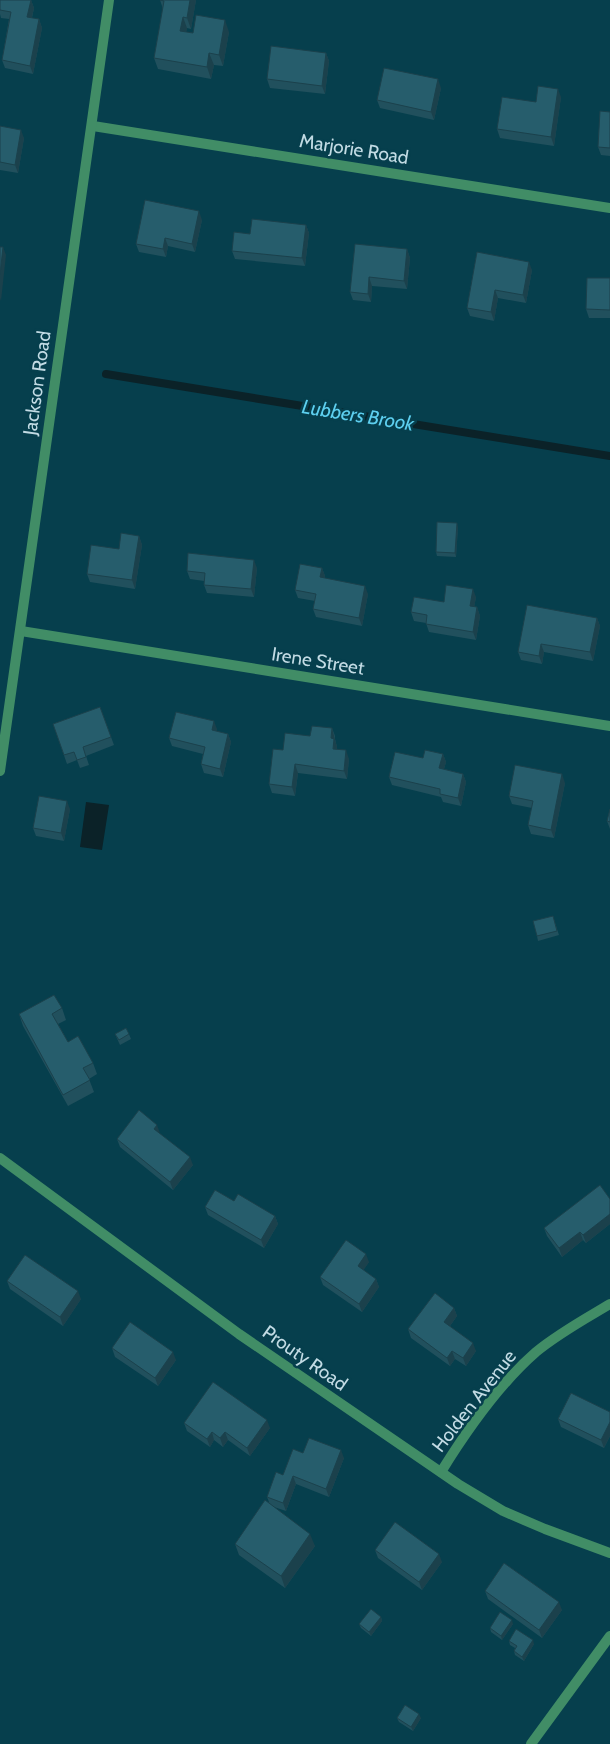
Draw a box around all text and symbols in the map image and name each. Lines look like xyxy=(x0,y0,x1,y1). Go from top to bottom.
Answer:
street label: Marjorie Road xyxy=(298,129,410,169)
street label: Jackson Road xyxy=(18,329,56,438)
water label: Lubbers Brook xyxy=(300,394,417,436)
street label: Irene Street xyxy=(270,642,367,680)
street label: Prouty Road xyxy=(258,1320,352,1396)
street label: Holden Avenue xyxy=(427,1345,521,1457)

